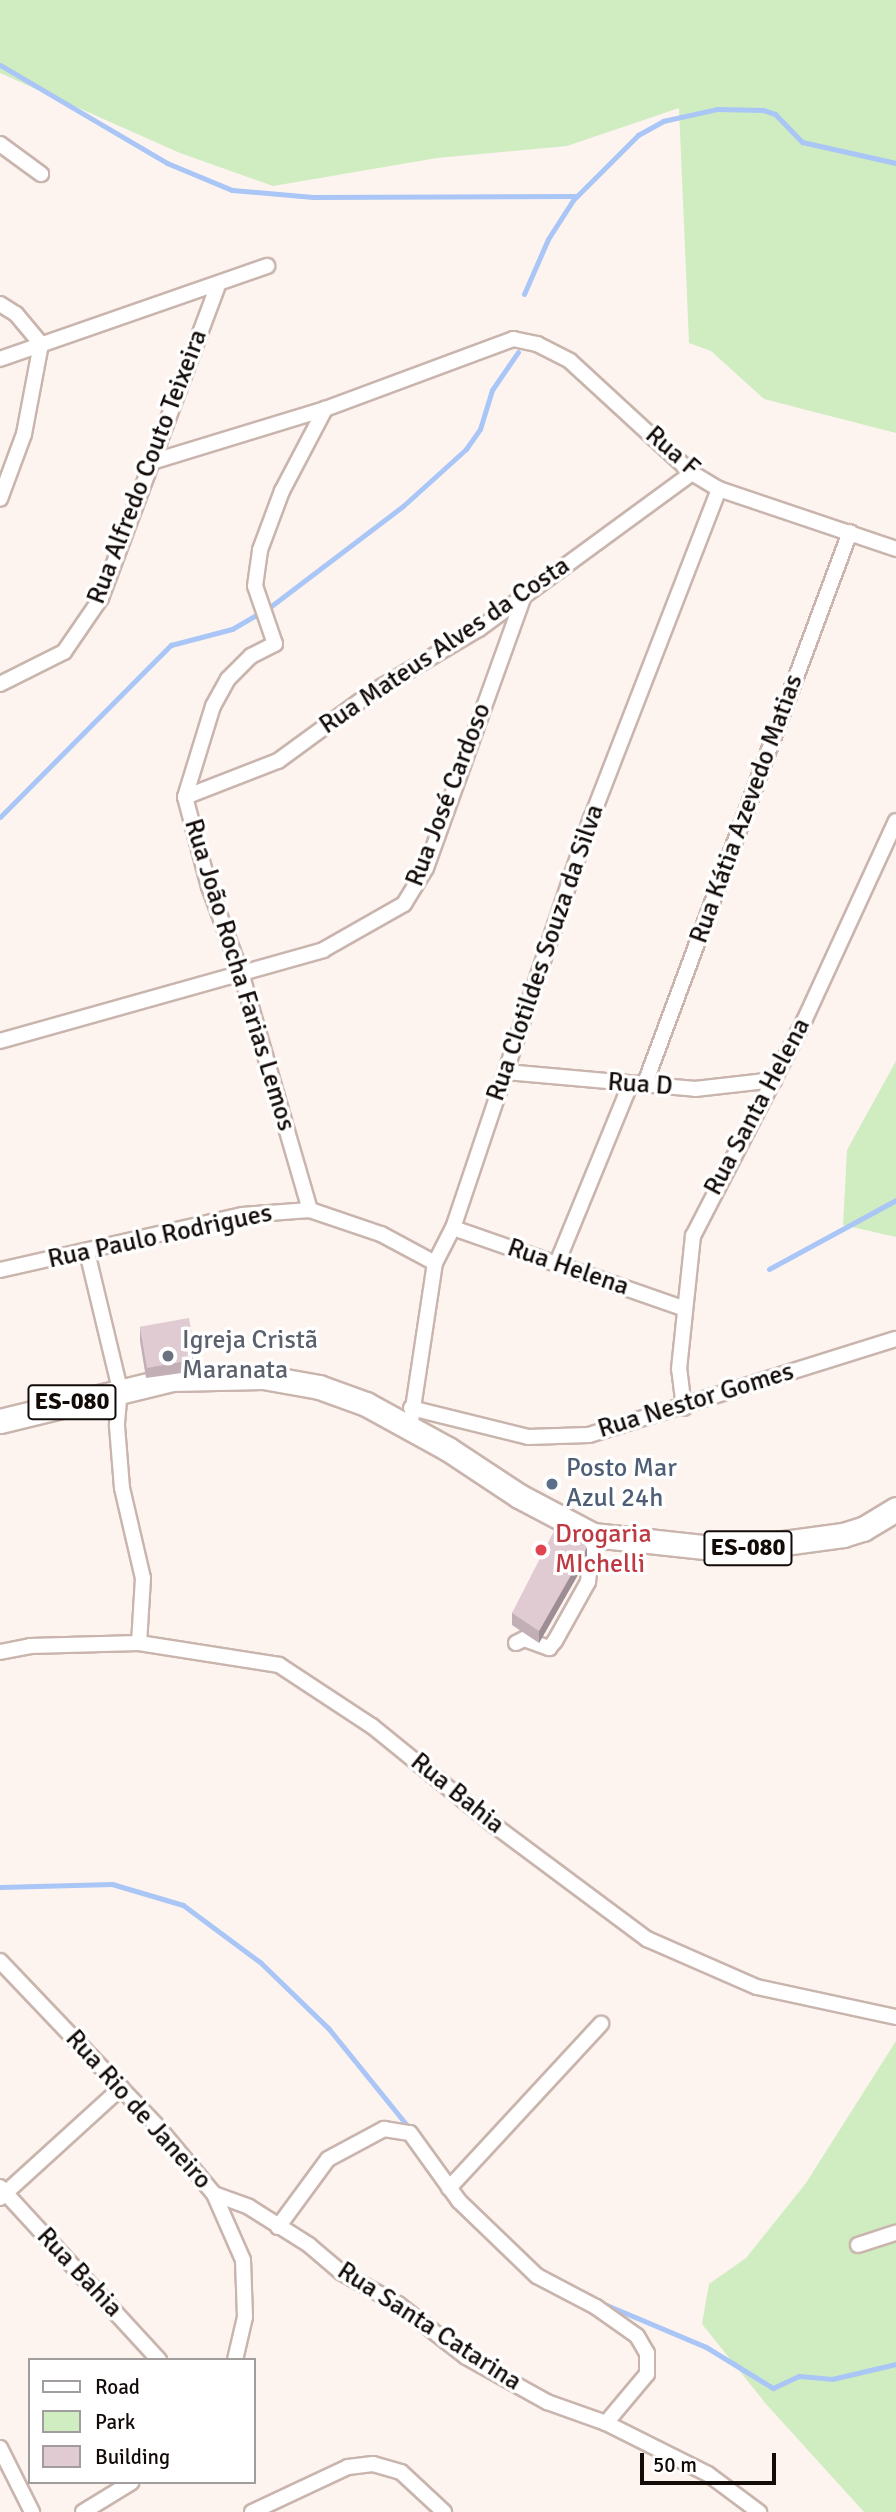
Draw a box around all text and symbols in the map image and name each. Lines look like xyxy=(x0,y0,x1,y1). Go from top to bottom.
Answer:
street label: Rua Alfredo Couto Teixeira xyxy=(81,325,215,609)
street label: Rua F xyxy=(638,420,706,484)
street label: Rua Mateus Alves da Costa xyxy=(314,551,576,741)
street label: Rua Kátia Azevedo Matias xyxy=(684,670,810,948)
street label: Rua José Cardoso xyxy=(400,699,498,891)
street label: Rua Clotildes Souza da Silva xyxy=(481,801,611,1105)
street label: Rua João Rocha Farias Lemos xyxy=(177,815,301,1135)
street label: Rua Santa Helena xyxy=(698,1013,818,1201)
street label: Rua D xyxy=(606,1067,674,1103)
street label: Rua Paulo Rodrigues xyxy=(45,1198,275,1276)
street label: Rua Helena xyxy=(503,1233,633,1303)
place label: Igreja Cristã Maranata xyxy=(182,1325,318,1386)
marker: Igreja Cristã Maranata xyxy=(160,1348,176,1364)
street label: Rua Nestor Gomes xyxy=(594,1356,798,1446)
road number: ES-080 xyxy=(27,1382,118,1422)
place label: Posto Mar Azul 24h xyxy=(566,1453,677,1514)
marker: Posto Mar Azul 24h xyxy=(544,1476,560,1492)
place label: Drogaria MIchelli xyxy=(555,1519,652,1580)
road number: ES-080 xyxy=(702,1528,794,1568)
marker: Drogaria MIchelli xyxy=(533,1542,549,1558)
street label: Rua Bahia xyxy=(404,1747,510,1841)
street label: Rua Rio de Janeiro xyxy=(58,2024,218,2196)
street label: Rua Bahia xyxy=(30,2222,128,2324)
street label: Rua Santa Catarina xyxy=(331,2256,527,2398)
legend xyxy=(28,2358,256,2484)
text: Road xyxy=(95,2374,140,2400)
text: Park xyxy=(95,2409,135,2435)
scale bar xyxy=(644,2438,780,2482)
text: Building xyxy=(95,2444,170,2470)
text: 50 m xyxy=(653,2452,697,2478)

